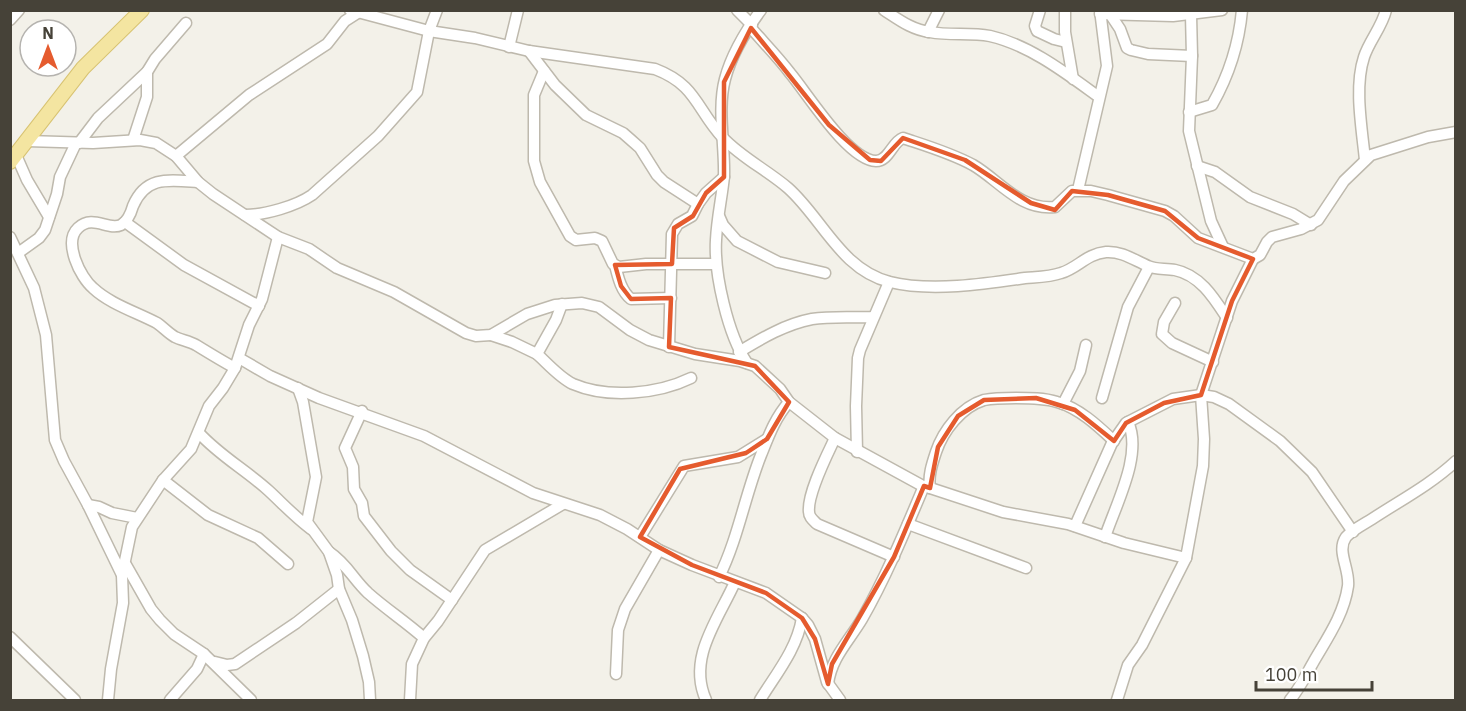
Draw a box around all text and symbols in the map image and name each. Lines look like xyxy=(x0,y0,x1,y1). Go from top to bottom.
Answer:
north arrow xyxy=(18,18,78,78)
text: N xyxy=(42,23,54,43)
scale bar xyxy=(1256,654,1372,692)
text: 100 m xyxy=(1265,663,1317,686)

